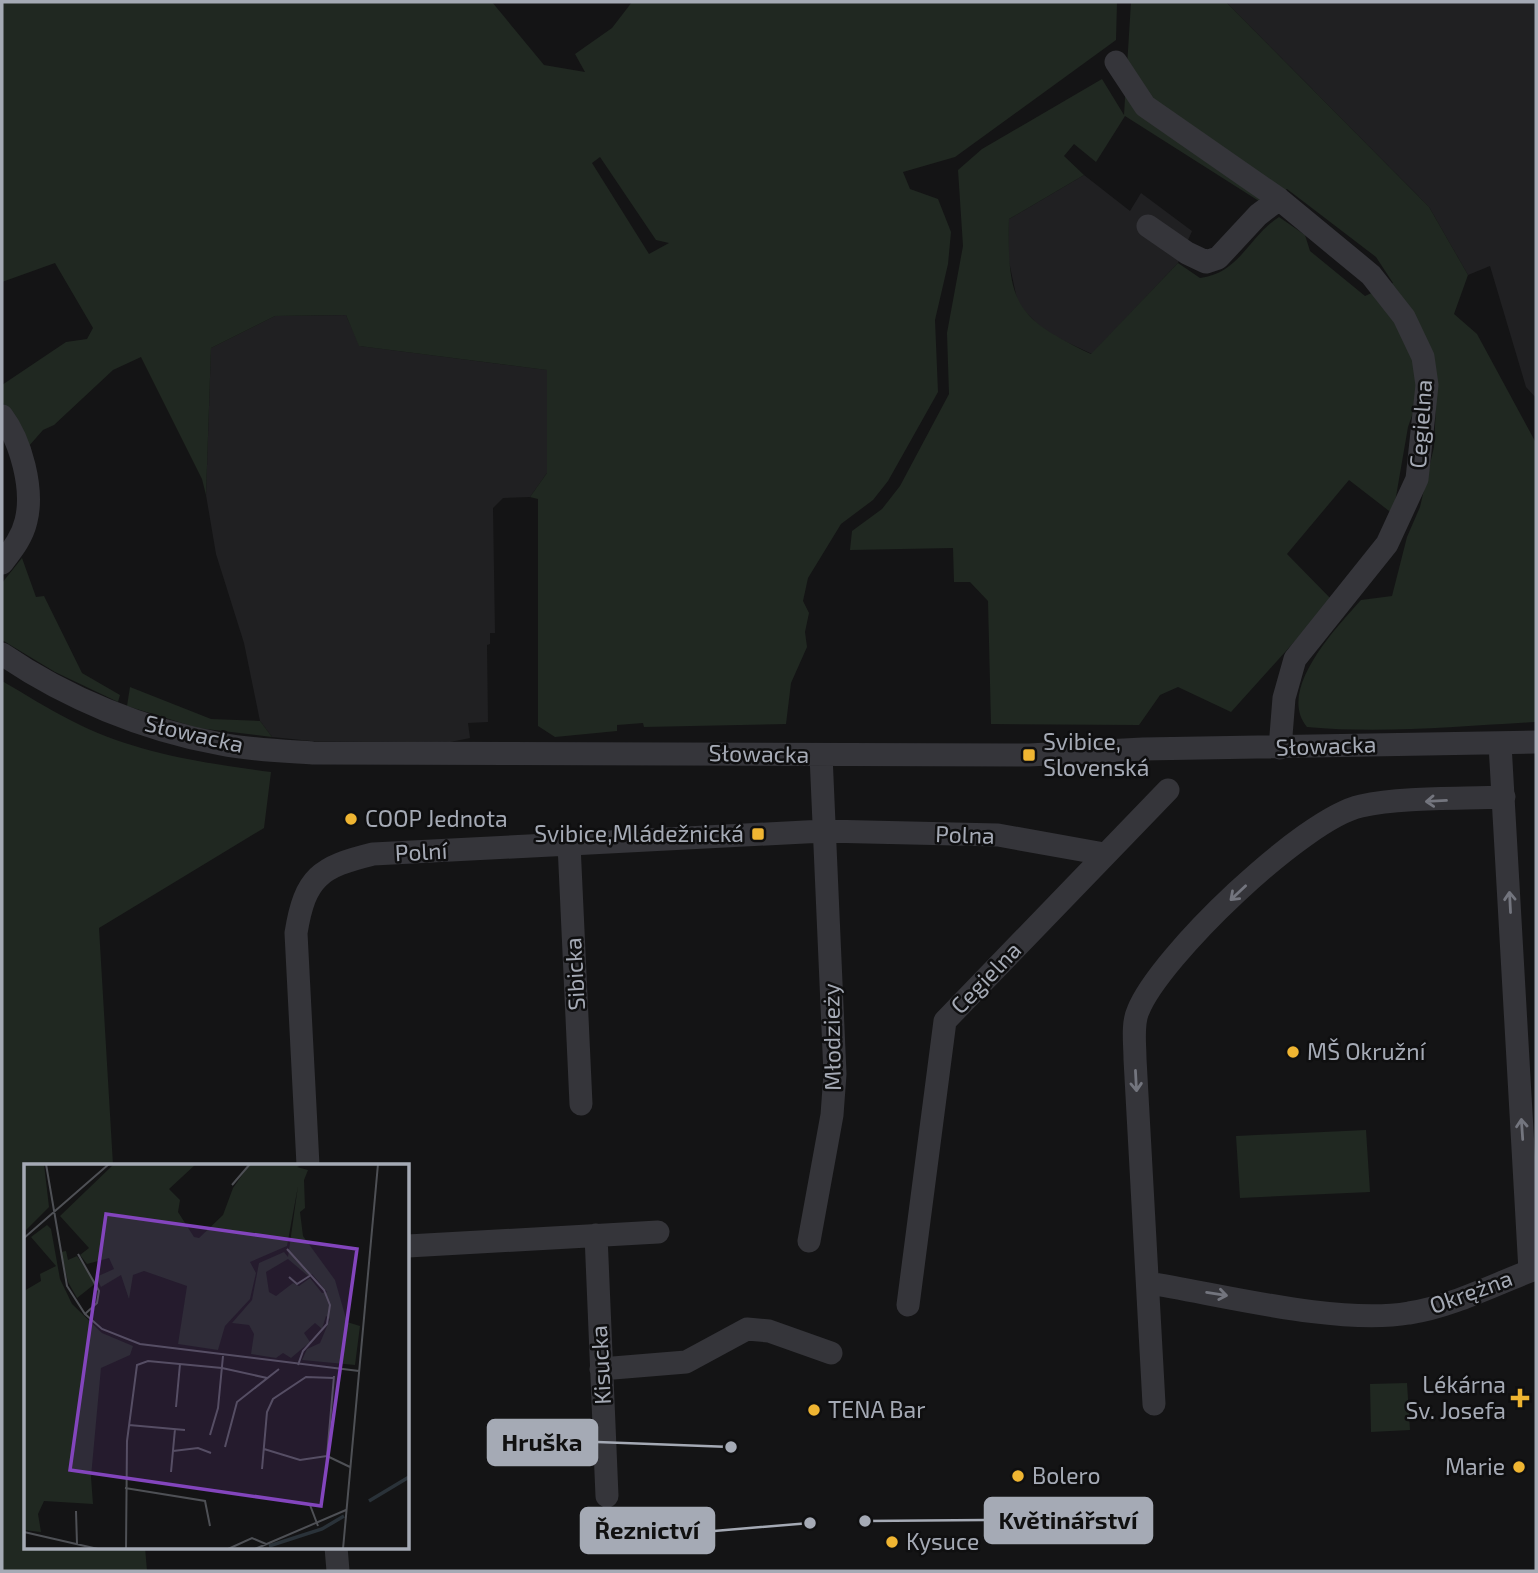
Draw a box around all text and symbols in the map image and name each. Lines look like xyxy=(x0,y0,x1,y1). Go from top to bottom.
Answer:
street label: Cegielna xyxy=(1403,378,1437,469)
street label: Słowacka xyxy=(142,708,246,758)
place label: Svibice, Slovenská xyxy=(1043,727,1149,781)
street label: Słowacka xyxy=(1275,729,1377,761)
street label: Słowacka xyxy=(709,738,810,768)
marker: Svibice, Slovenská xyxy=(1021,747,1037,763)
one-way arrow xyxy=(1425,794,1448,807)
place label: COOP Jednota xyxy=(365,804,508,832)
marker: COOP Jednota xyxy=(343,811,359,827)
place label: Svibice,Mládežnická xyxy=(534,819,744,847)
street label: Polna xyxy=(935,819,995,849)
marker: Svibice,Mládežnická xyxy=(750,826,766,842)
street label: Polní xyxy=(394,836,449,866)
one-way arrow xyxy=(1230,884,1247,901)
one-way arrow xyxy=(1503,891,1516,914)
street label: Cegielna xyxy=(944,936,1026,1019)
street label: Sibicka xyxy=(558,937,590,1011)
street label: Młodzieży xyxy=(816,983,846,1091)
place label: MŠ Okružní xyxy=(1307,1037,1427,1065)
marker: MŠ Okružní xyxy=(1285,1044,1301,1060)
one-way arrow xyxy=(1129,1070,1142,1093)
one-way arrow xyxy=(1516,1118,1529,1141)
inset map xyxy=(24,1164,410,1548)
street label: Okrężna xyxy=(1425,1263,1516,1319)
one-way arrow xyxy=(1205,1288,1228,1301)
street label: Kisucka xyxy=(584,1325,616,1406)
place label: Lékárna Sv. Josefa xyxy=(1406,1370,1506,1424)
marker: Lékárna Sv. Josefa xyxy=(1512,1390,1528,1406)
place label: TENA Bar xyxy=(828,1395,925,1423)
marker: TENA Bar xyxy=(806,1402,822,1418)
callout: Hruška xyxy=(488,1420,597,1465)
text: Hruška xyxy=(502,1427,582,1456)
place label: Marie xyxy=(1445,1452,1505,1480)
marker: Marie xyxy=(1511,1459,1527,1475)
place label: Bolero xyxy=(1032,1461,1101,1489)
marker: Bolero xyxy=(1010,1468,1026,1484)
callout: Květinářství xyxy=(985,1498,1152,1543)
text: Květinářství xyxy=(998,1505,1139,1534)
callout: Řeznictví xyxy=(581,1508,714,1553)
text: Řeznictví xyxy=(595,1515,701,1544)
place label: Kysuce xyxy=(906,1527,979,1555)
marker: Kysuce xyxy=(884,1534,900,1550)

